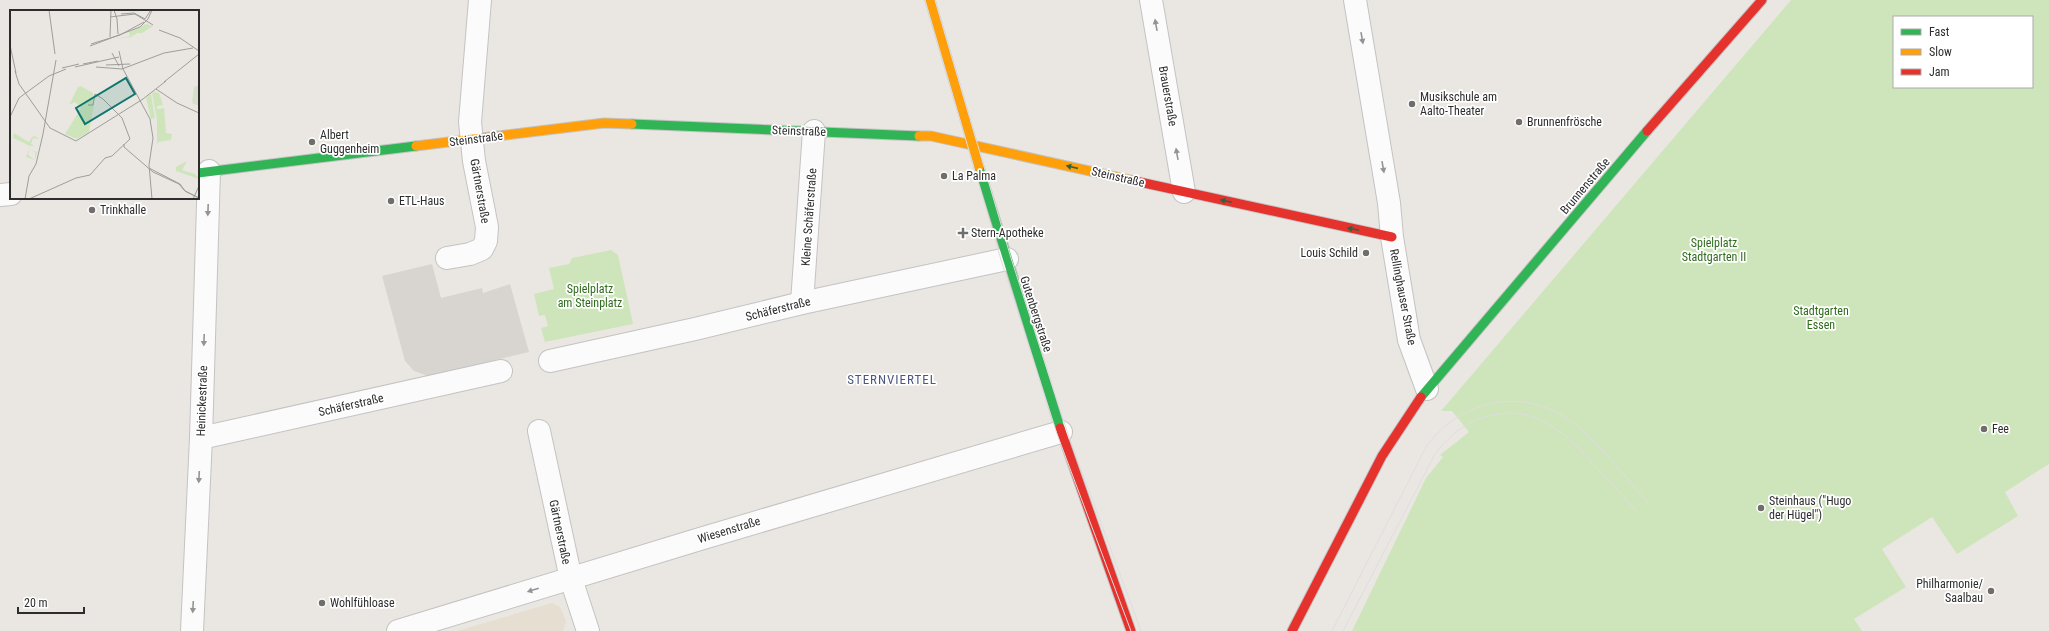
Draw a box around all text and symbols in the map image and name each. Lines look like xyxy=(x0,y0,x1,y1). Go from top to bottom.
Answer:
inset map xyxy=(10,10,199,199)
legend xyxy=(1893,16,2033,88)
one-way arrow xyxy=(1152,19,1158,31)
text: Fast xyxy=(1929,25,1950,39)
one-way arrow xyxy=(1359,32,1365,45)
text: Slow xyxy=(1929,45,1952,59)
street label: Brauerstraße xyxy=(1156,65,1180,128)
text: Jam xyxy=(1929,65,1950,79)
place label: Musikschule am Aalto-Theater xyxy=(1420,90,1497,118)
marker: Musikschule am Aalto-Theater xyxy=(1407,99,1417,109)
place label: Brunnenfrösche xyxy=(1527,115,1602,129)
marker: Brunnenfrösche xyxy=(1514,117,1524,127)
street label: Steinstraße xyxy=(772,123,827,139)
place label: Albert Guggenheim xyxy=(320,128,379,156)
street label: Steinstraße xyxy=(448,129,504,149)
marker: Albert Guggenheim xyxy=(307,137,317,147)
one-way arrow xyxy=(1174,147,1180,160)
street label: Brunnenstraße xyxy=(1557,155,1613,217)
street label: Gärtnerstraße xyxy=(467,158,493,225)
one-way arrow xyxy=(1380,161,1386,173)
one-way arrow xyxy=(1066,163,1078,169)
street label: Steinstraße xyxy=(1090,164,1146,190)
street label: Kleine Schäferstraße xyxy=(799,167,819,266)
place label: La Palma xyxy=(952,169,996,183)
marker: La Palma xyxy=(939,171,949,181)
place label: ETL-Haus xyxy=(399,194,444,208)
marker: ETL-Haus xyxy=(386,196,396,206)
one-way arrow xyxy=(1220,198,1233,204)
place label: Trinkhalle xyxy=(100,203,146,217)
one-way arrow xyxy=(205,204,211,217)
marker: Trinkhalle xyxy=(87,205,97,215)
place label: Stern-Apotheke xyxy=(971,226,1044,240)
one-way arrow xyxy=(1347,226,1360,232)
marker: Stern-Apotheke xyxy=(958,228,968,238)
park label: Spielplatz Stadtgarten II xyxy=(1682,236,1746,264)
place label: Louis Schild xyxy=(1300,246,1358,260)
marker: Louis Schild xyxy=(1361,248,1371,258)
street label: Rellinghauser Straße xyxy=(1387,248,1419,347)
street label: Gutenbergstraße xyxy=(1017,274,1055,354)
park label: Spielplatz am Steinplatz xyxy=(558,282,622,310)
street label: Schäferstraße xyxy=(744,294,812,324)
park label: Stadtgarten Essen xyxy=(1793,304,1849,332)
one-way arrow xyxy=(201,334,207,347)
street label: Heinickestraße xyxy=(194,365,210,437)
district label: STERNVIERTEL xyxy=(847,372,937,387)
street label: Schäferstraße xyxy=(317,391,385,419)
place label: Fee xyxy=(1992,422,2009,436)
marker: Fee xyxy=(1979,424,1989,434)
one-way arrow xyxy=(196,471,203,483)
place label: Steinhaus ("Hugo der Hügel") xyxy=(1769,494,1851,522)
street label: Gärtnerstraße xyxy=(546,499,574,566)
marker: Steinhaus ("Hugo der Hügel") xyxy=(1756,503,1766,513)
street label: Wiesenstraße xyxy=(696,514,762,546)
place label: Philharmonie/ Saalbau xyxy=(1916,577,1984,605)
marker: Philharmonie/ Saalbau xyxy=(1986,586,1996,596)
one-way arrow xyxy=(527,587,539,593)
scale bar xyxy=(18,589,84,615)
text: 20 m xyxy=(24,596,48,610)
place label: Wohlfühloase xyxy=(330,596,395,610)
marker: Wohlfühloase xyxy=(317,598,327,608)
one-way arrow xyxy=(190,601,197,613)

